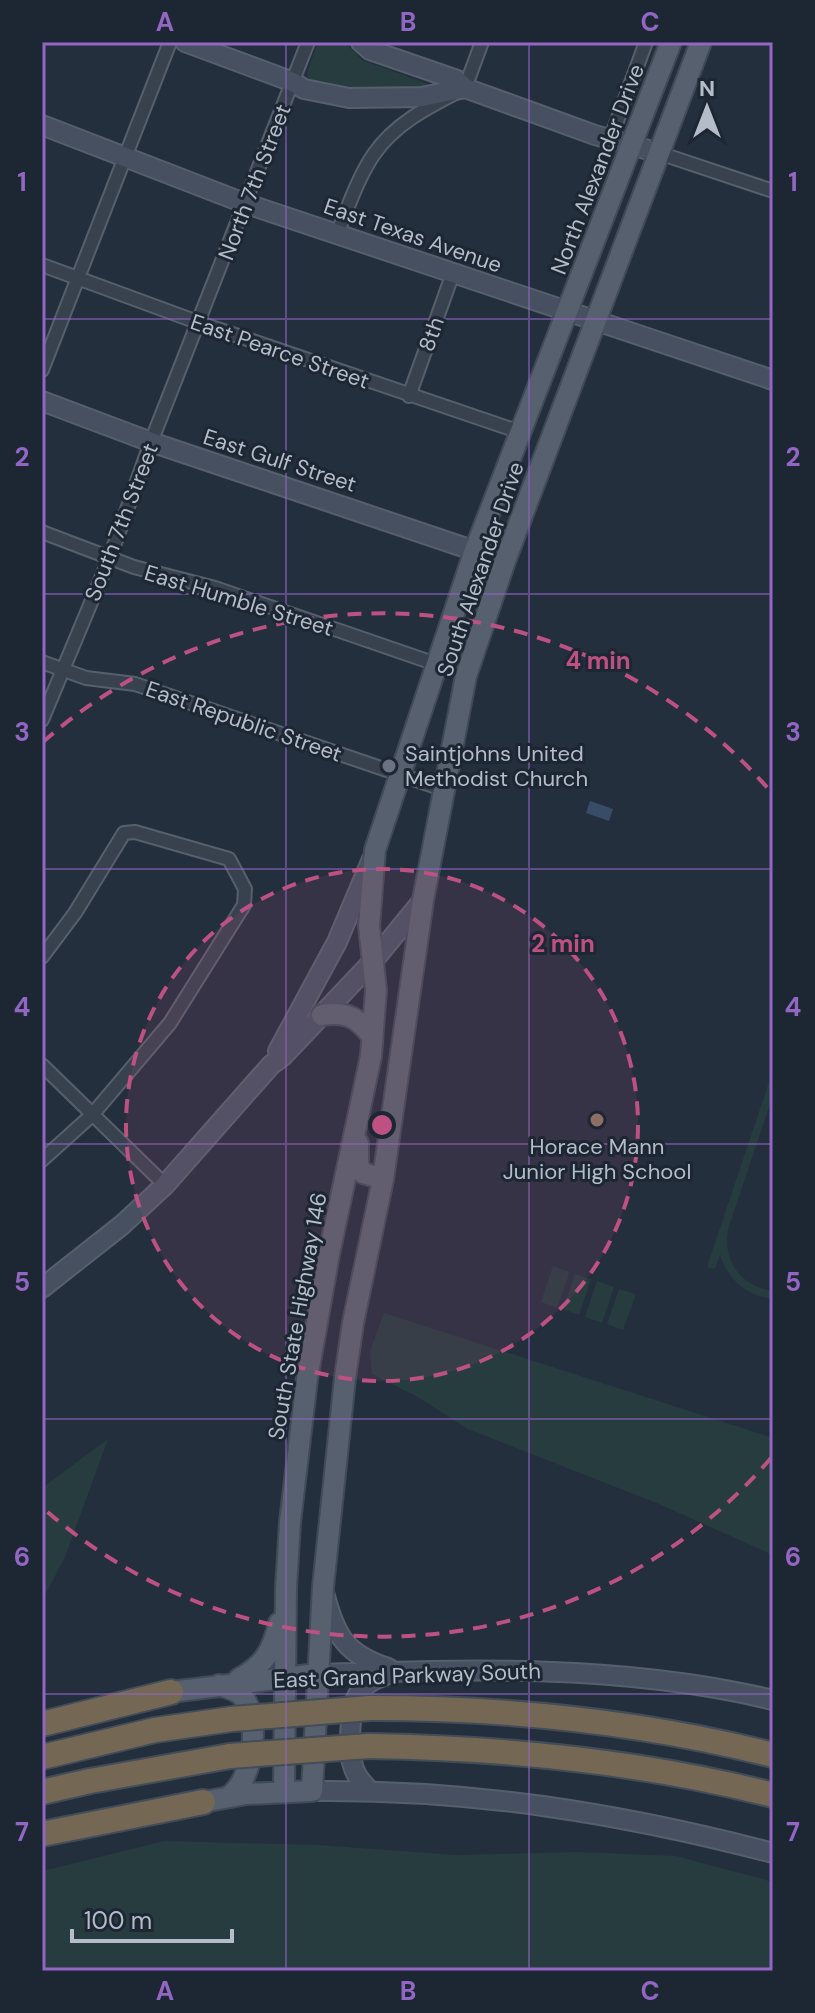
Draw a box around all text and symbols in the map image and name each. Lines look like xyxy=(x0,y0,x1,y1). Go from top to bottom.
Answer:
text: A xyxy=(156,5,174,39)
text: B xyxy=(400,5,416,39)
text: C xyxy=(640,5,660,39)
street label: North Alexander Drive xyxy=(544,60,651,278)
north arrow xyxy=(667,68,747,148)
text: N xyxy=(699,74,715,103)
street label: North 7th Street xyxy=(211,100,298,264)
text: 1 xyxy=(17,165,27,199)
text: 1 xyxy=(788,165,798,199)
street label: East Texas Avenue xyxy=(320,191,506,280)
street label: East Pearce Street xyxy=(187,307,373,396)
street label: 8th xyxy=(412,313,451,355)
street label: East Gulf Street xyxy=(200,422,360,499)
street label: South 7th Street xyxy=(78,439,165,605)
text: 2 xyxy=(14,440,30,474)
text: 2 xyxy=(785,440,801,474)
street label: South Alexander Drive xyxy=(430,458,531,680)
street label: East Humble Street xyxy=(141,558,337,643)
text: 4 min xyxy=(565,645,631,676)
street label: East Republic Street xyxy=(142,674,346,769)
text: 3 xyxy=(14,715,30,749)
text: 3 xyxy=(785,715,801,749)
place label: Saintjohns United Methodist Church xyxy=(405,739,588,793)
marker: Saintjohns United Methodist Church xyxy=(380,757,398,775)
text: 2 min xyxy=(531,928,595,959)
text: 4 xyxy=(14,990,30,1024)
text: 4 xyxy=(785,990,801,1024)
centre of rings xyxy=(368,1111,396,1139)
marker: Horace Mann Junior High School xyxy=(588,1111,606,1129)
place label: Horace Mann Junior High School xyxy=(503,1132,691,1186)
street label: South State Highway 146 xyxy=(261,1190,334,1442)
text: 5 xyxy=(14,1265,30,1299)
text: 5 xyxy=(785,1265,801,1299)
text: 6 xyxy=(14,1540,30,1574)
text: 6 xyxy=(785,1540,801,1574)
street label: East Grand Parkway South xyxy=(273,1656,541,1695)
text: 7 xyxy=(15,1815,29,1849)
text: 7 xyxy=(786,1815,800,1849)
scale bar xyxy=(72,1893,232,1943)
text: 100 m xyxy=(84,1905,152,1936)
text: A xyxy=(156,1974,174,2008)
text: B xyxy=(400,1974,416,2008)
text: C xyxy=(640,1974,660,2008)

